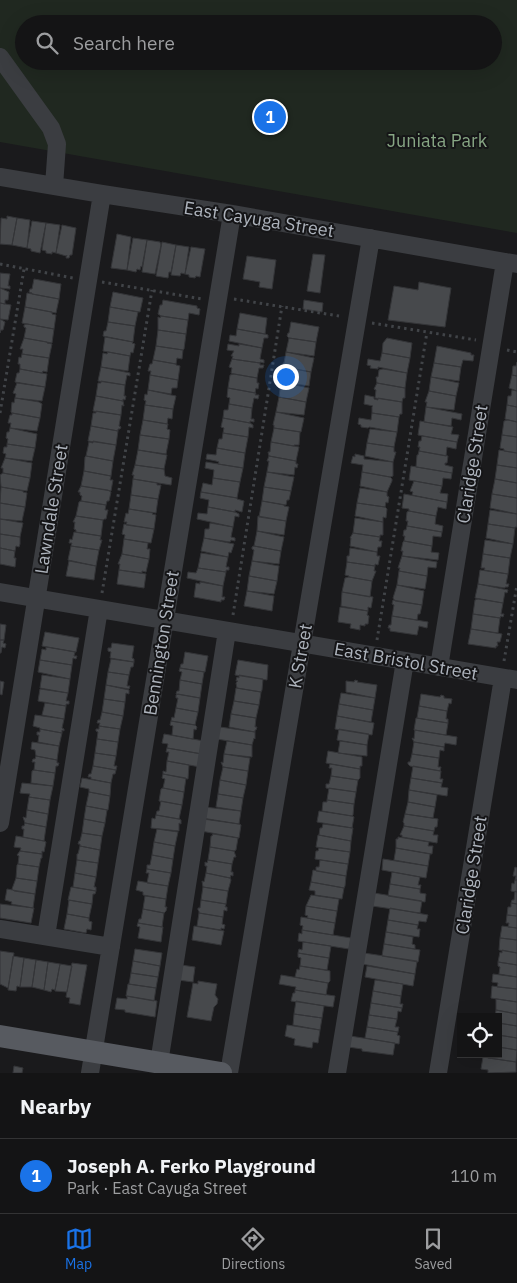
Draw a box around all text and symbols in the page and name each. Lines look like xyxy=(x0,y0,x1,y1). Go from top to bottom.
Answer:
search box xyxy=(15,15,502,70)
icon: search xyxy=(33,29,61,57)
text: Search here xyxy=(73,31,175,55)
pin: 1 xyxy=(254,98,286,136)
park label: Juniata Park xyxy=(387,129,488,152)
street label: East Cayuga Street xyxy=(182,196,336,242)
your location xyxy=(273,364,299,390)
street label: Claridge Street xyxy=(451,403,493,525)
street label: Lawndale Street xyxy=(29,442,73,576)
street label: Bennington Street xyxy=(138,569,184,717)
street label: K Street xyxy=(283,622,317,690)
street label: East Bristol Street xyxy=(332,637,480,685)
street label: Claridge Street xyxy=(450,814,492,936)
map controls xyxy=(457,1013,502,1058)
button: locate xyxy=(457,1013,502,1058)
text: Nearby xyxy=(20,1092,91,1120)
text: Joseph A. Ferko Playground xyxy=(67,1154,316,1178)
text: 1 xyxy=(31,1166,41,1186)
text: 110 m xyxy=(450,1166,497,1186)
text: Park · East Cayuga Street xyxy=(67,1178,247,1198)
tab: Map xyxy=(65,1225,93,1273)
tab: Directions xyxy=(222,1225,285,1273)
tab: Saved xyxy=(414,1225,452,1273)

